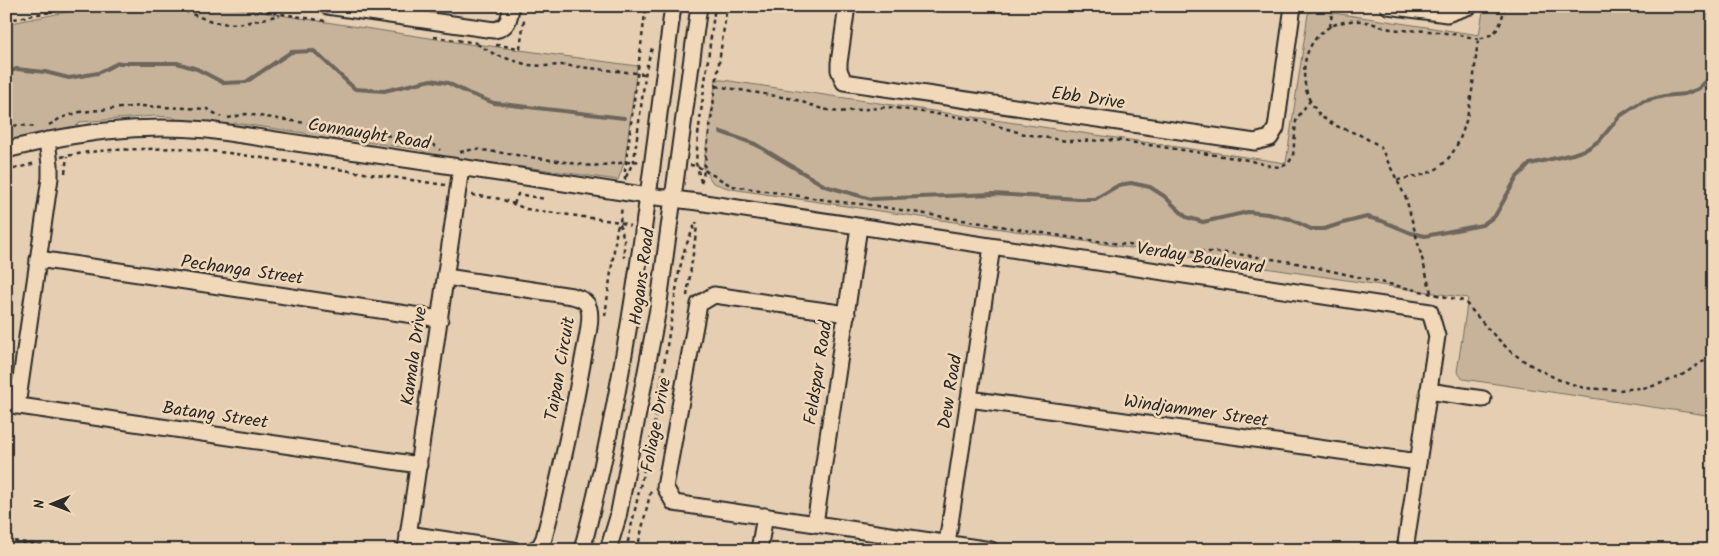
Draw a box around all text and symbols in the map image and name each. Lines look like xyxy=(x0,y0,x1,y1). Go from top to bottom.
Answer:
street label: Ebb Drive xyxy=(1049,79,1127,119)
street label: Connaught Road xyxy=(306,111,433,159)
street label: Hogans Road xyxy=(622,226,664,327)
street label: Verday Boulevard xyxy=(1134,235,1267,284)
street label: Pechanga Street xyxy=(179,248,306,294)
street label: Kamala Drive xyxy=(394,305,436,407)
street label: Taipan Circuit xyxy=(538,314,585,423)
street label: Feldspar Road xyxy=(796,318,842,427)
street label: Dew Road xyxy=(931,352,971,431)
street label: Foliage Drive xyxy=(634,375,680,475)
street label: Windjammer Street xyxy=(1122,388,1271,437)
street label: Batang Street xyxy=(160,394,271,438)
north arrow xyxy=(28,478,78,528)
text: N xyxy=(29,499,51,509)

